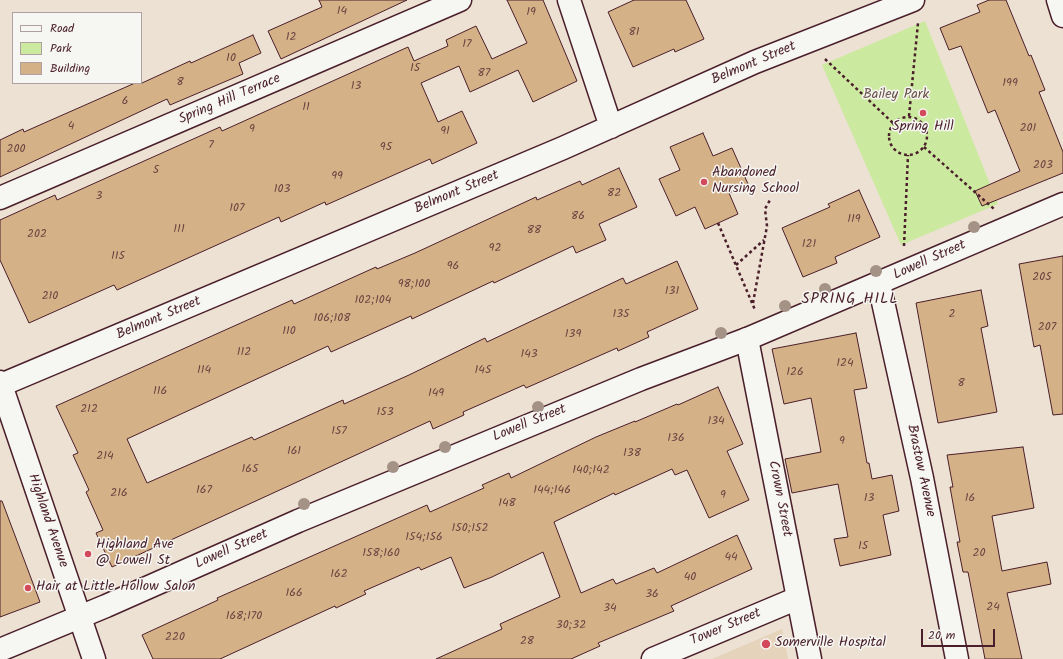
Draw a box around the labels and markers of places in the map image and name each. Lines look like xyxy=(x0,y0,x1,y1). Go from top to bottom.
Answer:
marker: Spring Hill xyxy=(918,108,928,118)
place label: Spring Hill xyxy=(892,120,954,136)
place label: Abandoned Nursing School xyxy=(712,166,799,198)
marker: Abandoned Nursing School xyxy=(699,177,709,187)
place label: Highland Ave @ Lowell St xyxy=(96,538,174,570)
marker: Highland Ave @ Lowell St xyxy=(83,549,93,559)
place label: Hair at Little Hollow Salon xyxy=(36,580,195,596)
marker: Hair at Little Hollow Salon xyxy=(23,583,33,593)
place label: Somerville Hospital xyxy=(775,636,886,652)
marker: Somerville Hospital xyxy=(760,638,772,650)

